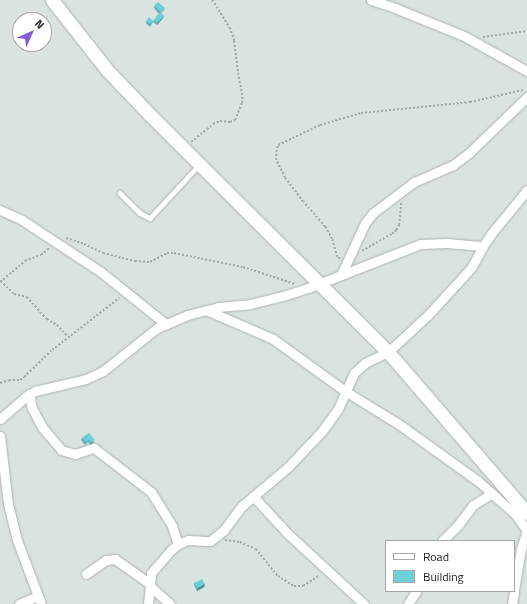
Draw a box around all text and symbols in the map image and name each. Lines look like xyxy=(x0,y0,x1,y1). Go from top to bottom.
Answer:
north arrow xyxy=(12,12,52,52)
text: N xyxy=(31,16,48,33)
legend xyxy=(385,540,515,592)
text: Road xyxy=(423,547,449,566)
text: Building xyxy=(423,567,464,586)

